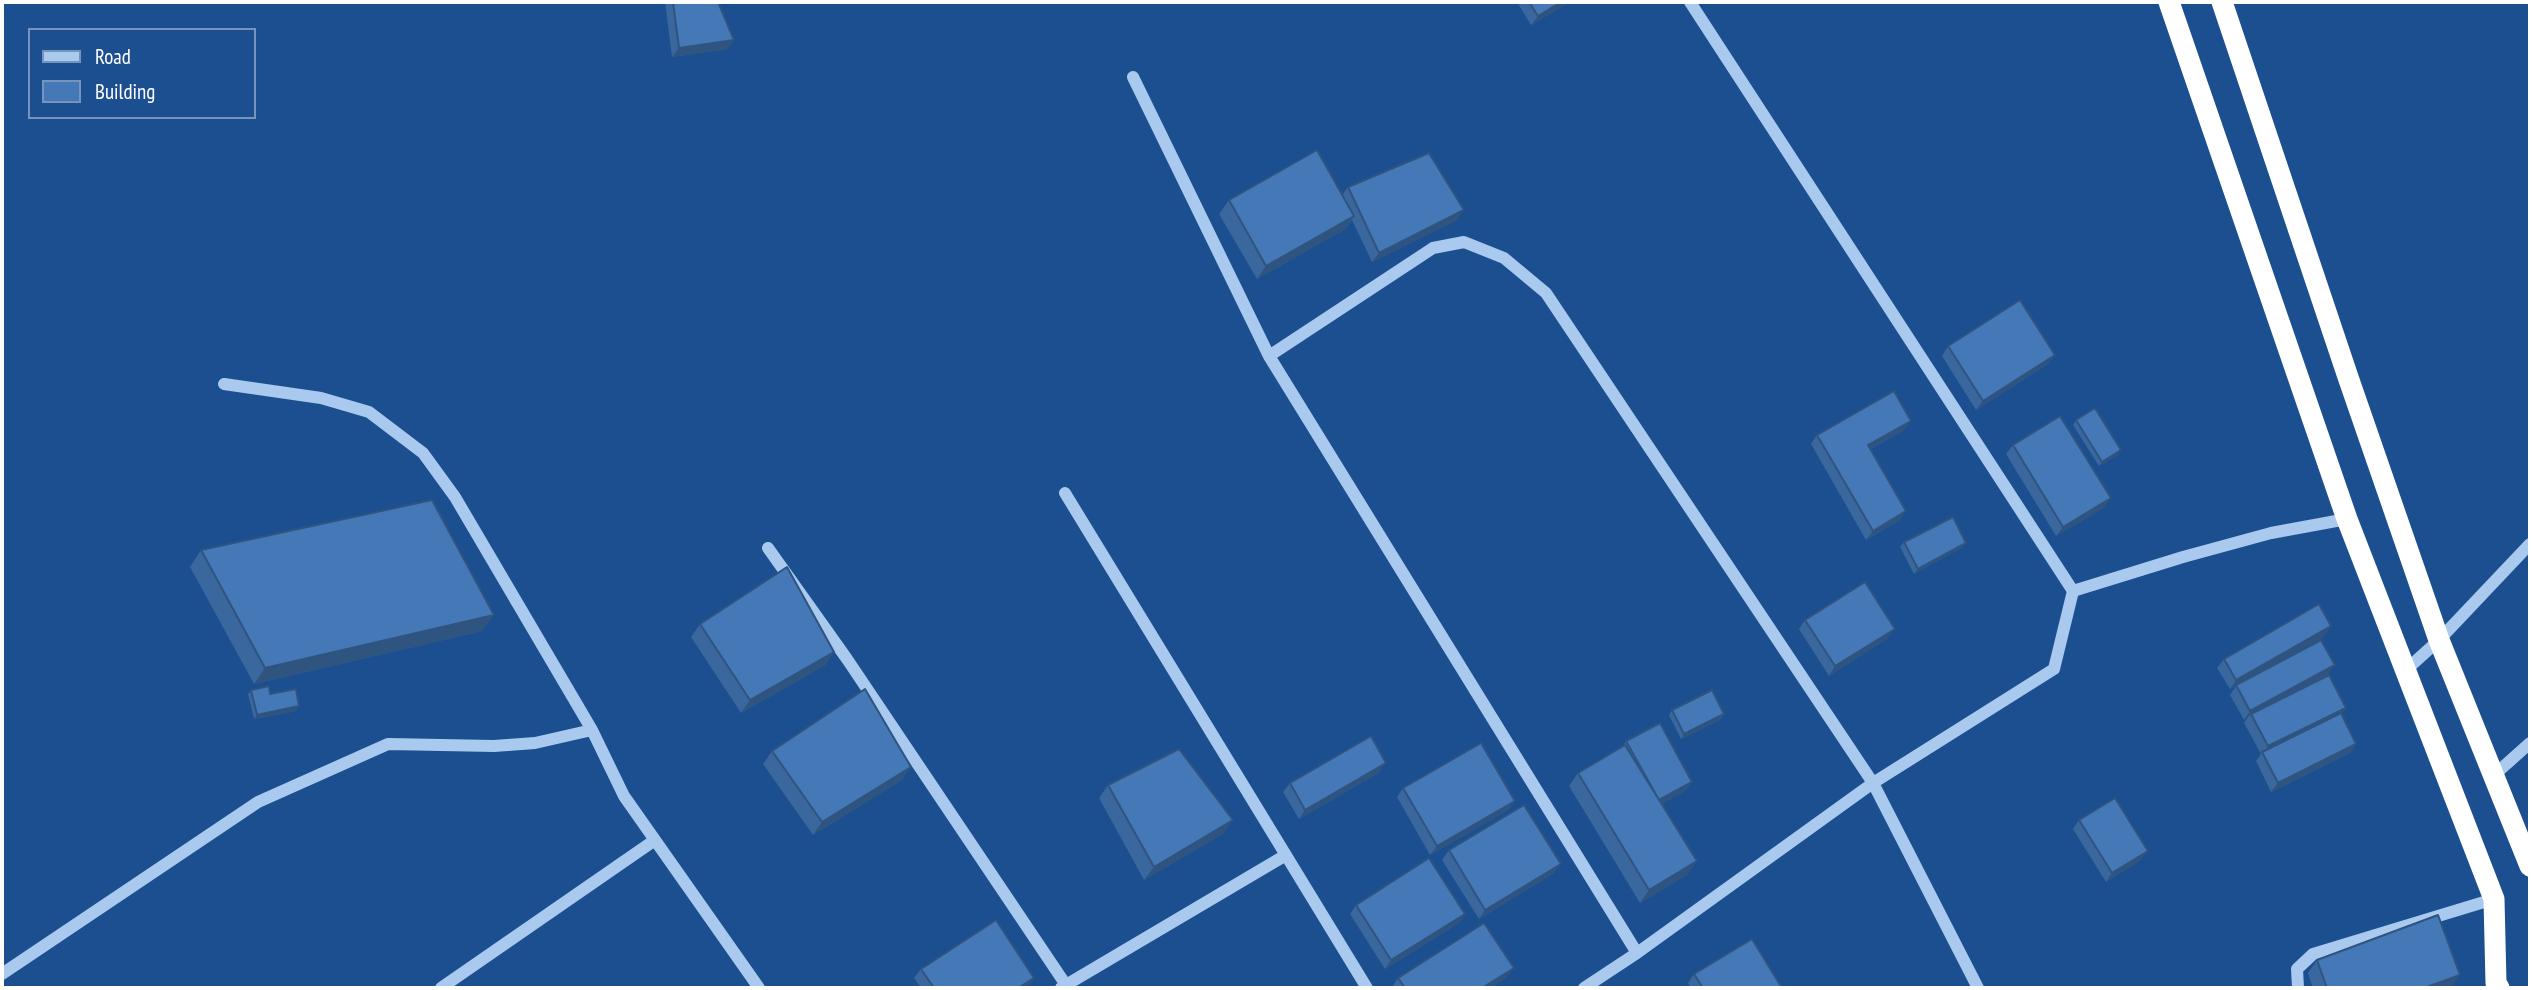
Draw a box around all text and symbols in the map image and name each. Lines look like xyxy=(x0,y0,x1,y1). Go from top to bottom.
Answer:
legend xyxy=(28,28,256,119)
text: Road xyxy=(95,43,131,70)
text: Building xyxy=(95,78,155,105)

